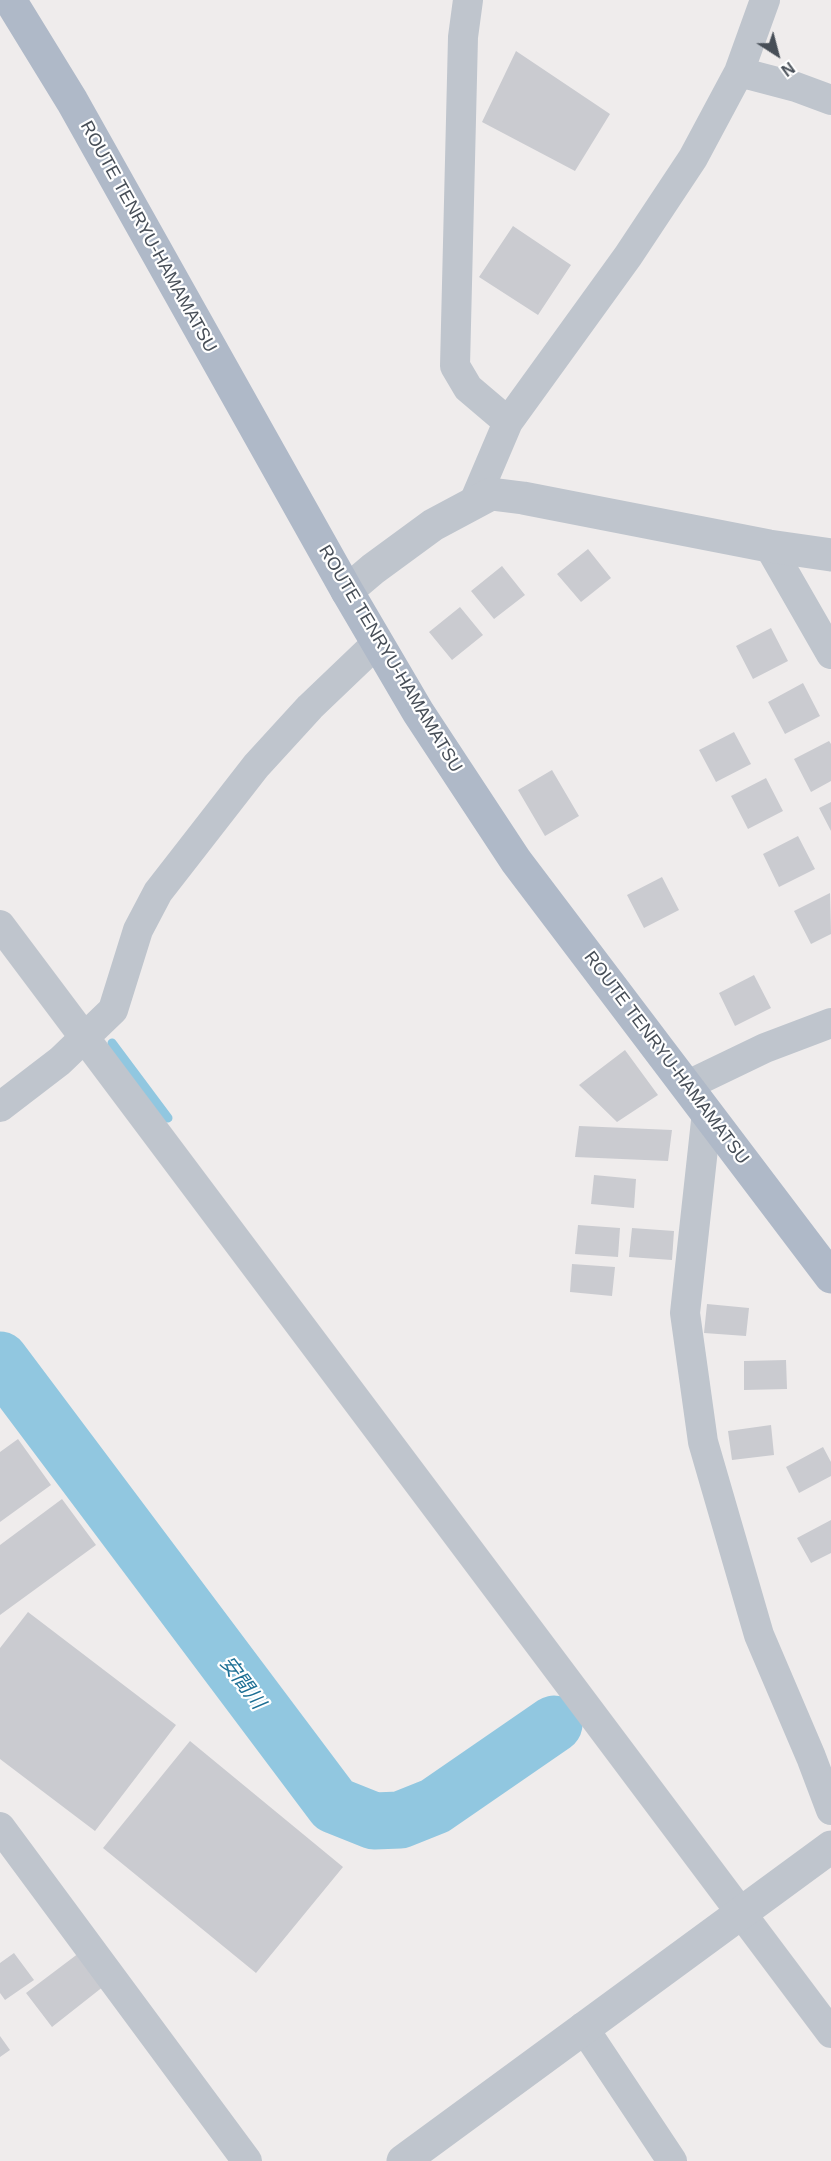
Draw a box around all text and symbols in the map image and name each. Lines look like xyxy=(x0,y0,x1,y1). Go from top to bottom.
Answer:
north arrow xyxy=(747,24,807,84)
text: N xyxy=(778,59,798,79)
street label: ROUTE TENRYU-HAMAMATSU xyxy=(75,117,221,357)
street label: ROUTE TENRYU-HAMAMATSU xyxy=(313,541,467,777)
street label: ROUTE TENRYU-HAMAMATSU xyxy=(579,947,753,1169)
water label: 安間川 xyxy=(214,1652,270,1714)

